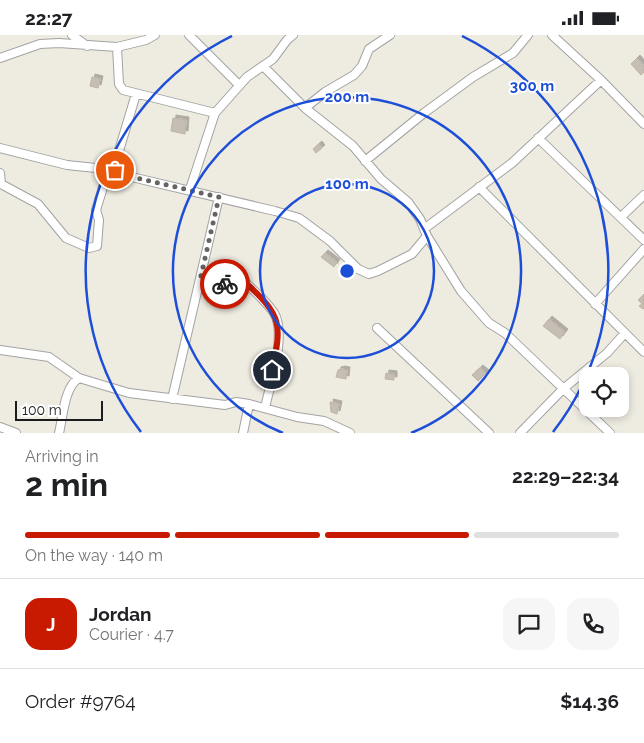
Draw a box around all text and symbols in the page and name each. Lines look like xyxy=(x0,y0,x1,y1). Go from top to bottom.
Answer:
text: 22:27 xyxy=(25,7,73,29)
text: 300 m xyxy=(510,77,554,95)
text: 200 m xyxy=(325,88,369,106)
pin xyxy=(94,149,136,191)
icon: bag xyxy=(101,156,129,184)
text: 100 m xyxy=(325,175,369,193)
courier xyxy=(200,259,250,309)
centre of rings xyxy=(338,262,356,280)
icon: bike xyxy=(211,270,239,298)
pin xyxy=(251,349,293,391)
icon: home xyxy=(258,356,286,384)
map controls xyxy=(579,367,629,417)
button: locate xyxy=(579,367,629,417)
scale bar xyxy=(15,398,102,421)
text: 100 m xyxy=(22,402,62,418)
text: Arriving in xyxy=(25,447,99,466)
text: 22:29–22:34 xyxy=(512,465,619,487)
text: 2 min xyxy=(25,466,108,503)
text: On the way · 140 m xyxy=(25,546,163,565)
button: chat xyxy=(503,598,555,650)
button: phone xyxy=(567,598,619,650)
text: Jordan xyxy=(89,603,152,625)
text: J xyxy=(46,613,56,635)
text: Courier · 4.7 xyxy=(89,625,174,644)
text: Order #9764 xyxy=(25,690,136,712)
text: $14.36 xyxy=(560,690,619,712)

